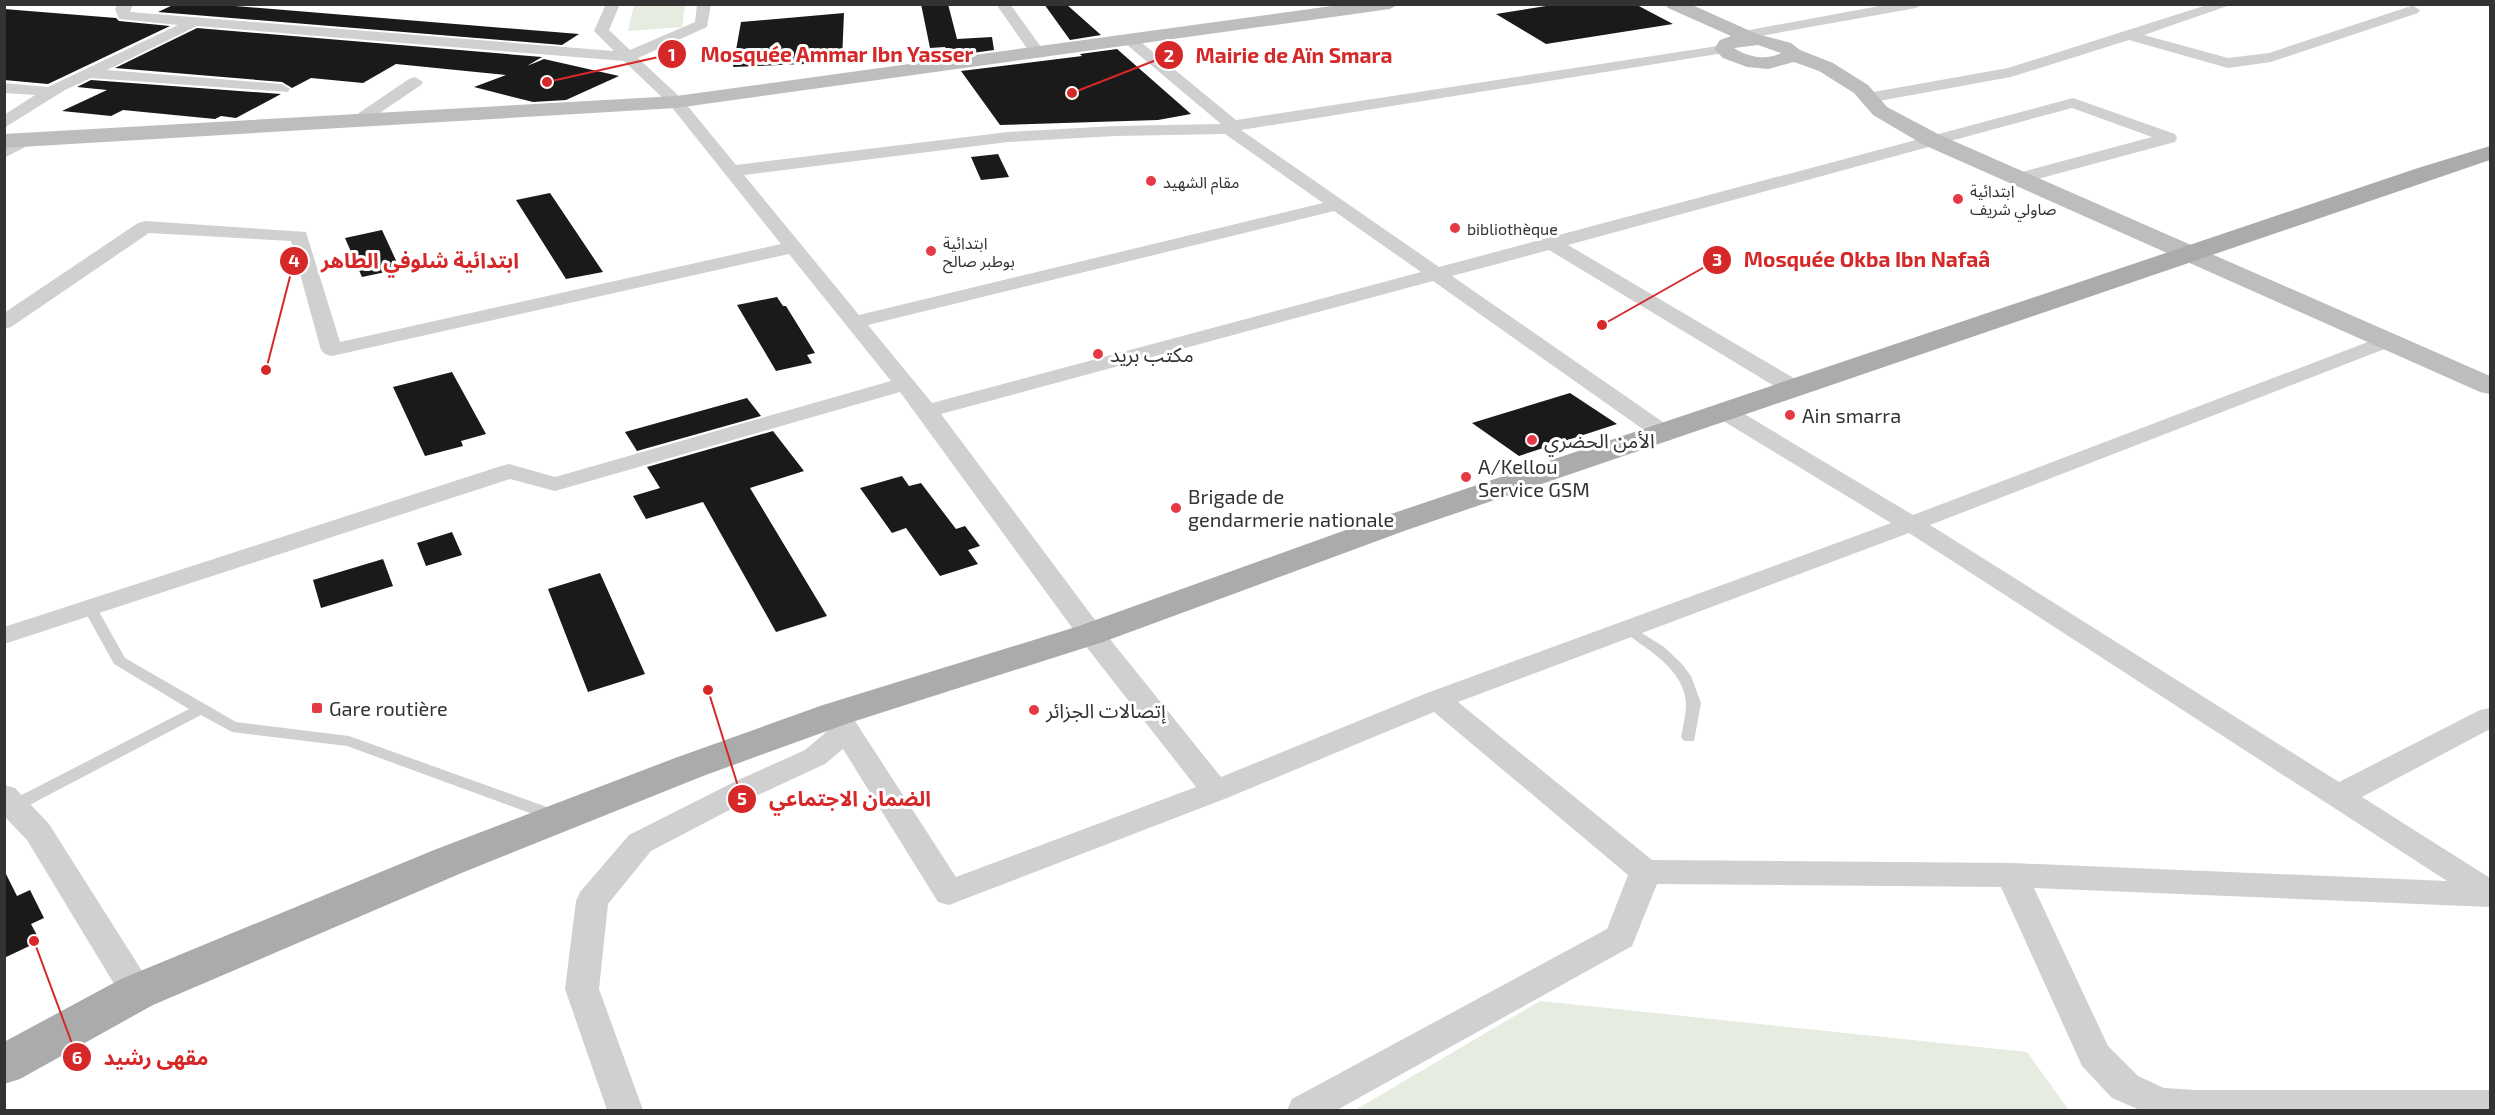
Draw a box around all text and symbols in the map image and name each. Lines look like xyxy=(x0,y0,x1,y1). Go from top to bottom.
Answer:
callout: Mosquée Ammar Ibn Yasser xyxy=(657,35,986,74)
callout: Mairie de Aïn Smara xyxy=(1154,36,1405,75)
text: Mosquée Ammar Ibn Yasser xyxy=(701,41,974,66)
text: Mairie de Aïn Smara xyxy=(1196,42,1392,67)
text: 1 xyxy=(668,43,676,65)
text: 2 xyxy=(1164,44,1174,66)
place label: مقام الشهيد xyxy=(1163,172,1239,195)
marker: مقام الشهيد xyxy=(1144,174,1158,188)
place label: ابتدائية صاولي شريف xyxy=(1970,181,2057,221)
marker: ابتدائية صاولي شريف xyxy=(1951,192,1965,206)
place label: bibliothèque xyxy=(1467,219,1558,238)
marker: bibliothèque xyxy=(1448,221,1462,235)
place label: ابتدائية بوطبر صالح xyxy=(943,233,1015,274)
callout: Mosquée Okba Ibn Nafaâ xyxy=(1702,240,2002,279)
callout: ابتدائية شلوفي الطاهر xyxy=(279,241,531,280)
marker: ابتدائية بوطبر صالح xyxy=(924,244,938,258)
text: Mosquée Okba Ibn Nafaâ xyxy=(1744,246,1990,271)
text: ابتدائية شلوفي الطاهر xyxy=(320,247,519,278)
text: 3 xyxy=(1712,248,1722,270)
text: 4 xyxy=(288,249,300,271)
place label: مكتب بريد xyxy=(1110,342,1194,367)
marker: مكتب بريد xyxy=(1091,347,1105,361)
place label: Ain smarra xyxy=(1802,403,1901,427)
marker: Ain smarra xyxy=(1783,408,1797,422)
place label: الأمن الحضري xyxy=(1544,428,1655,457)
marker: الأمن الحضري xyxy=(1525,433,1539,447)
place label: A/Kellou Service GSM xyxy=(1478,454,1590,501)
marker: A/Kellou Service GSM xyxy=(1459,470,1473,484)
place label: Brigade de gendarmerie nationale xyxy=(1188,484,1394,531)
marker: Brigade de gendarmerie nationale xyxy=(1169,501,1183,515)
place label: Gare routière xyxy=(329,696,448,720)
place label: إتصالات الجزائر xyxy=(1045,698,1166,724)
marker: Gare routière xyxy=(310,701,324,715)
marker: إتصالات الجزائر xyxy=(1027,703,1041,717)
callout: الضمان الاجتماعي xyxy=(727,779,943,818)
text: الضمان الاجتماعي xyxy=(769,785,931,816)
text: 5 xyxy=(737,787,747,809)
callout: مقهى رشيد xyxy=(62,1038,221,1077)
text: مقهى رشيد xyxy=(103,1044,209,1070)
text: 6 xyxy=(72,1046,82,1068)

